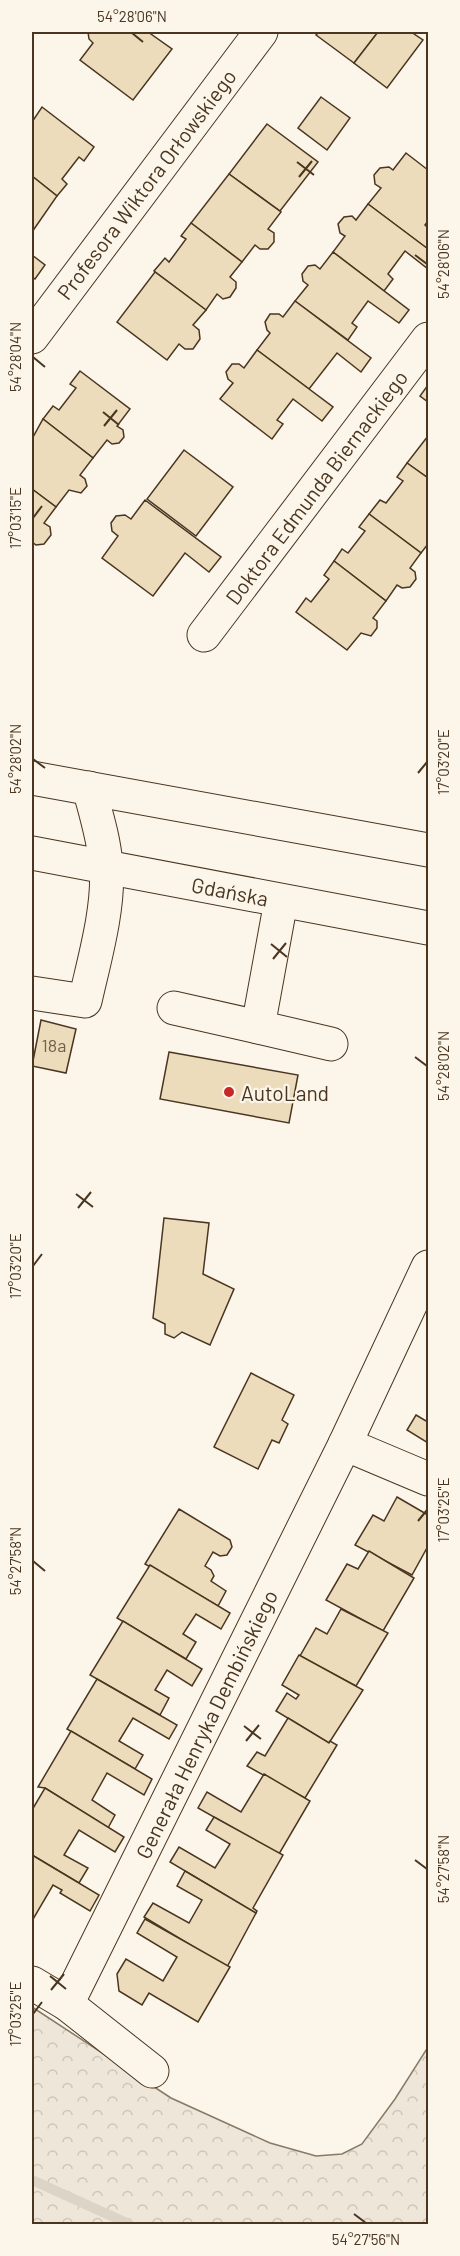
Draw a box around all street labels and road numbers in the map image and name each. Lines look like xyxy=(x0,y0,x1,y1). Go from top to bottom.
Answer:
street label: Profesora Wiktora Orłowskiego xyxy=(51,64,241,304)
street label: Doktora Edmunda Biernackiego xyxy=(220,365,412,609)
street label: Gdańska xyxy=(190,871,270,911)
street label: Generała Henryka Dembińskiego xyxy=(130,1586,282,1862)

